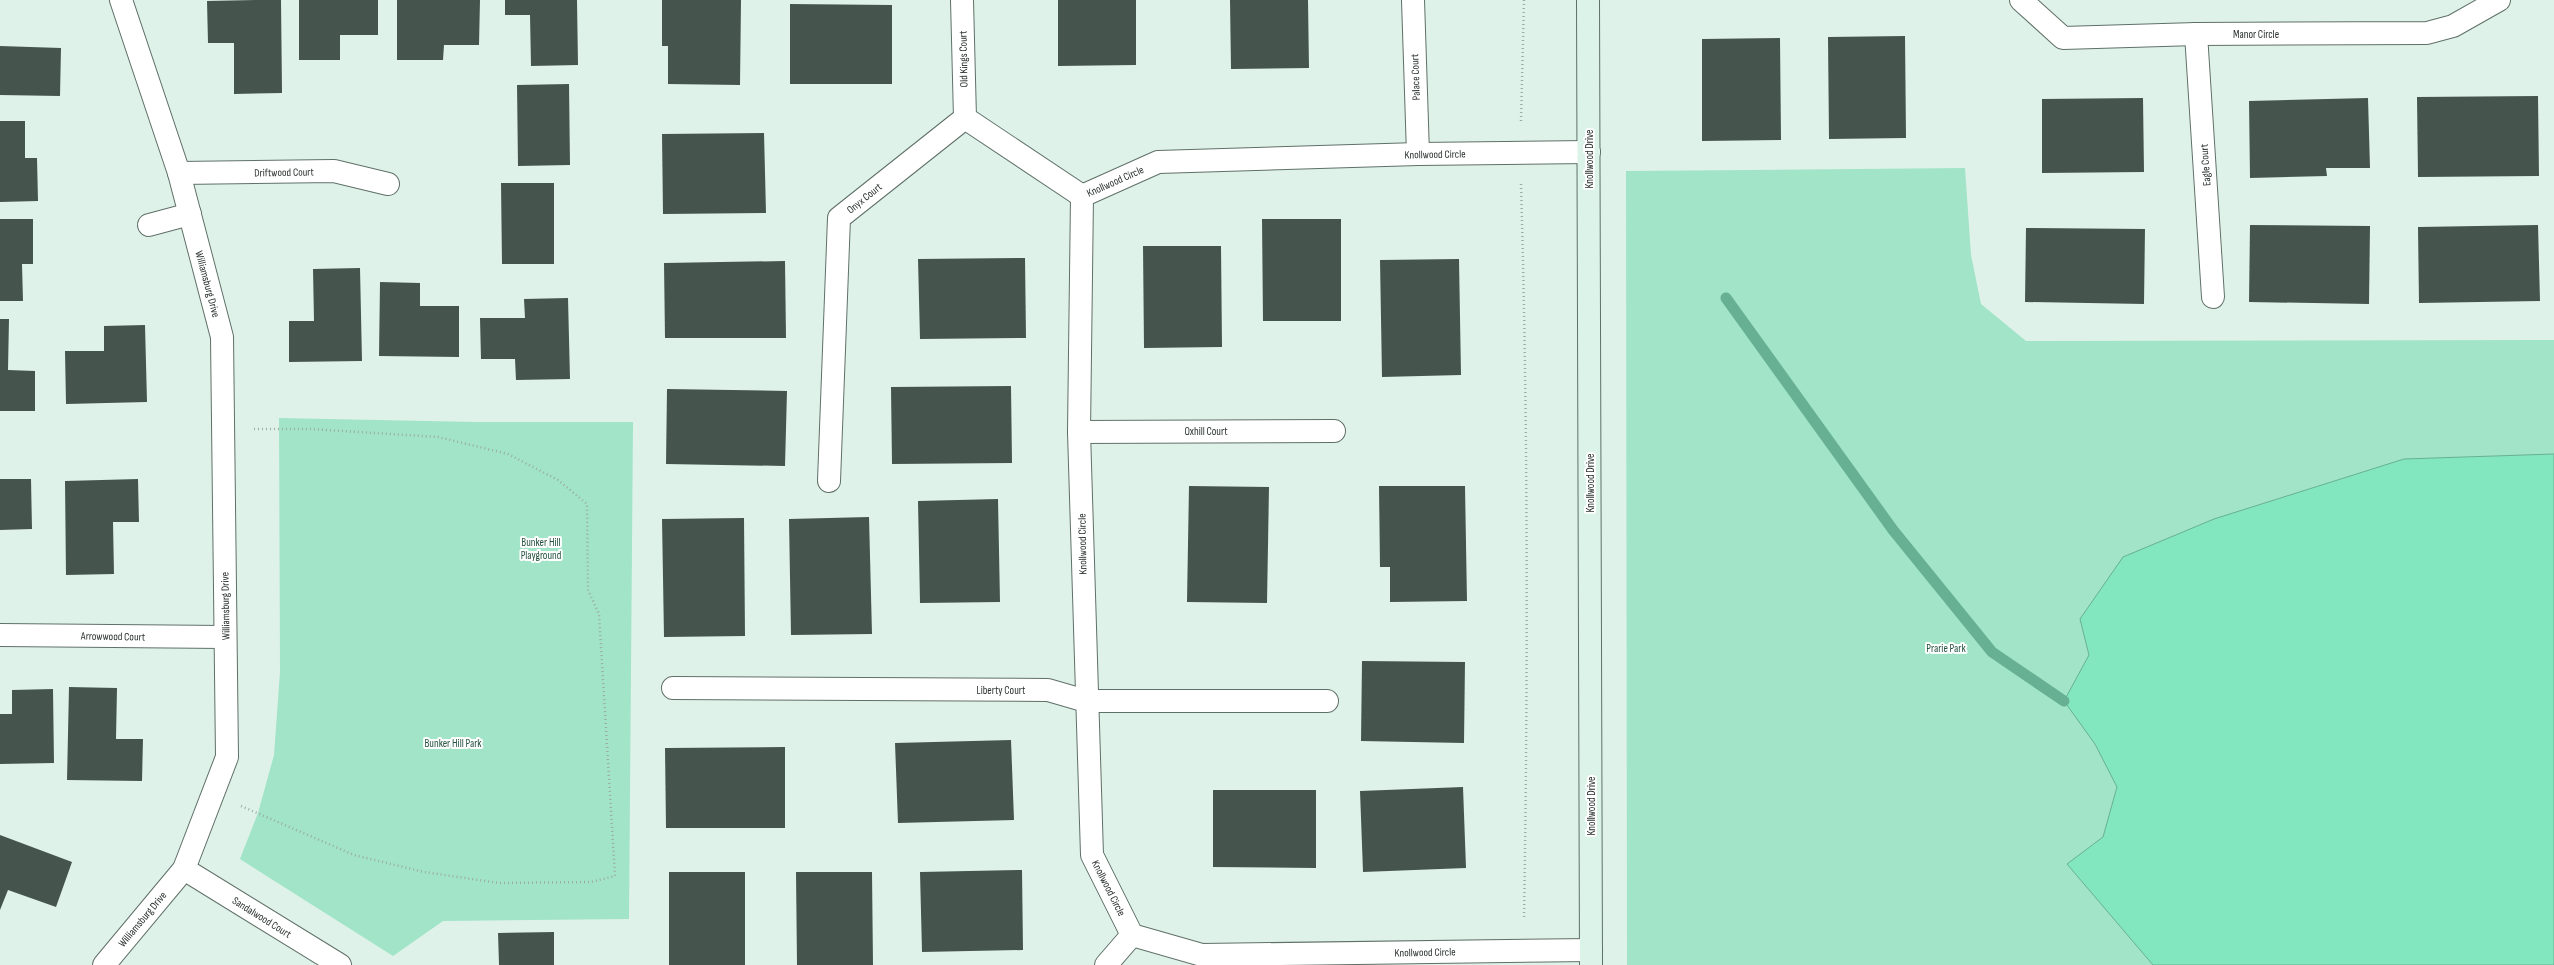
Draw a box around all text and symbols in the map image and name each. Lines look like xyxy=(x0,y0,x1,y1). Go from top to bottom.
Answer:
street label: Manor Circle xyxy=(2233,28,2279,41)
street label: Old Kings Court xyxy=(956,30,970,87)
street label: Palace Court xyxy=(1408,53,1423,100)
street label: Knollwood Drive xyxy=(1583,129,1596,189)
street label: Eagle Court xyxy=(2197,143,2213,186)
street label: Knollwood Circle xyxy=(1404,147,1466,162)
street label: Knollwood Circle xyxy=(1085,163,1146,200)
street label: Driftwood Court xyxy=(254,165,315,180)
street label: Onyx Court xyxy=(844,180,885,216)
street label: Williamsburg Drive xyxy=(192,250,223,319)
street label: Oxhill Court xyxy=(1184,425,1228,438)
street label: Knollwood Drive xyxy=(1584,453,1597,513)
street label: Knollwood Circle xyxy=(1075,513,1090,575)
park label: Bunker Hill Playground xyxy=(521,536,562,562)
street label: Williamsburg Drive xyxy=(218,572,233,640)
street label: Arrowwood Court xyxy=(80,629,146,644)
park label: Prarie Park xyxy=(1926,642,1966,655)
street label: Liberty Court xyxy=(977,684,1026,697)
park label: Bunker Hill Park xyxy=(424,737,482,750)
street label: Knollwood Drive xyxy=(1585,776,1598,836)
street label: Knollwood Circle xyxy=(1089,858,1128,918)
street label: Williamsburg Drive xyxy=(115,889,169,950)
street label: Sandalwood Court xyxy=(230,894,294,941)
street label: Knollwood Circle xyxy=(1394,945,1456,960)

